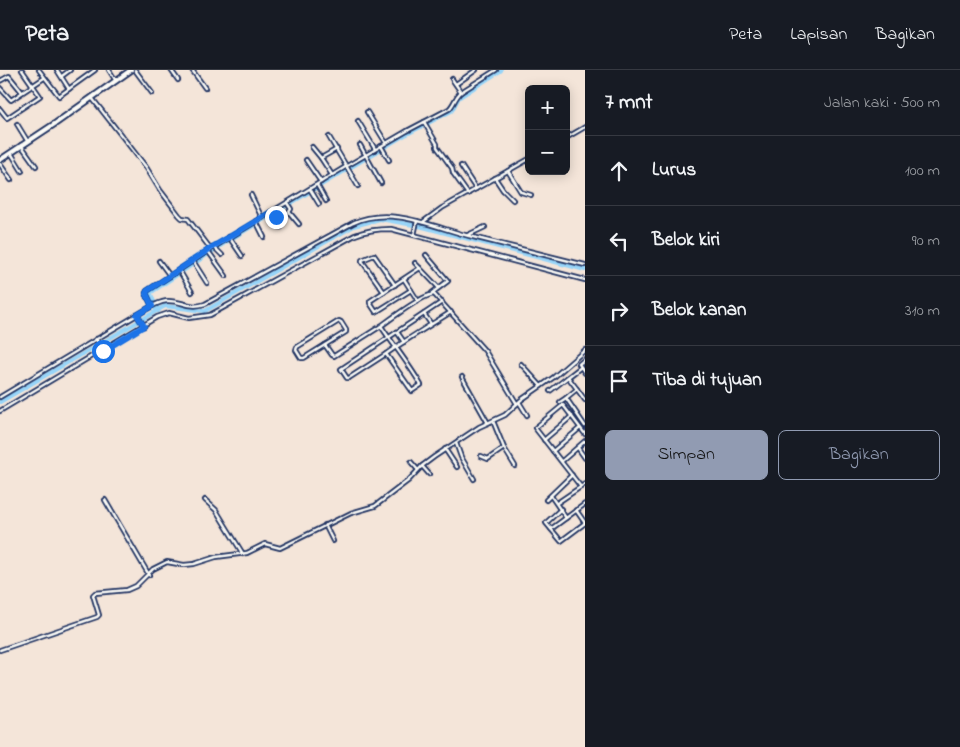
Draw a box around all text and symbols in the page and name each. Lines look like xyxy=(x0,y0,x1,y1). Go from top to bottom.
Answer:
text: Peta xyxy=(25,17,69,52)
text: Peta xyxy=(729,22,762,48)
text: Lapisan xyxy=(790,22,847,48)
text: Bagikan xyxy=(875,22,935,48)
map controls xyxy=(525,85,570,175)
button: + xyxy=(525,85,570,130)
text: 7 mnt xyxy=(605,88,653,118)
text: Jalan kaki · 500 m xyxy=(824,91,940,115)
button: − xyxy=(525,130,570,175)
icon: ahead xyxy=(605,157,633,185)
text: Lurus xyxy=(652,157,696,184)
text: 100 m xyxy=(905,159,940,183)
route end xyxy=(265,206,288,229)
icon: left xyxy=(605,227,633,255)
text: Belok kiri xyxy=(652,227,720,254)
text: 90 m xyxy=(912,229,940,253)
icon: right xyxy=(605,297,633,325)
text: Belok kanan xyxy=(652,297,746,324)
text: 310 m xyxy=(905,299,940,323)
route start xyxy=(92,340,115,363)
icon: arrive xyxy=(605,367,633,395)
text: Tiba di tujuan xyxy=(652,367,762,394)
button: Simpan xyxy=(605,430,768,480)
button: Bagikan xyxy=(778,430,940,480)

